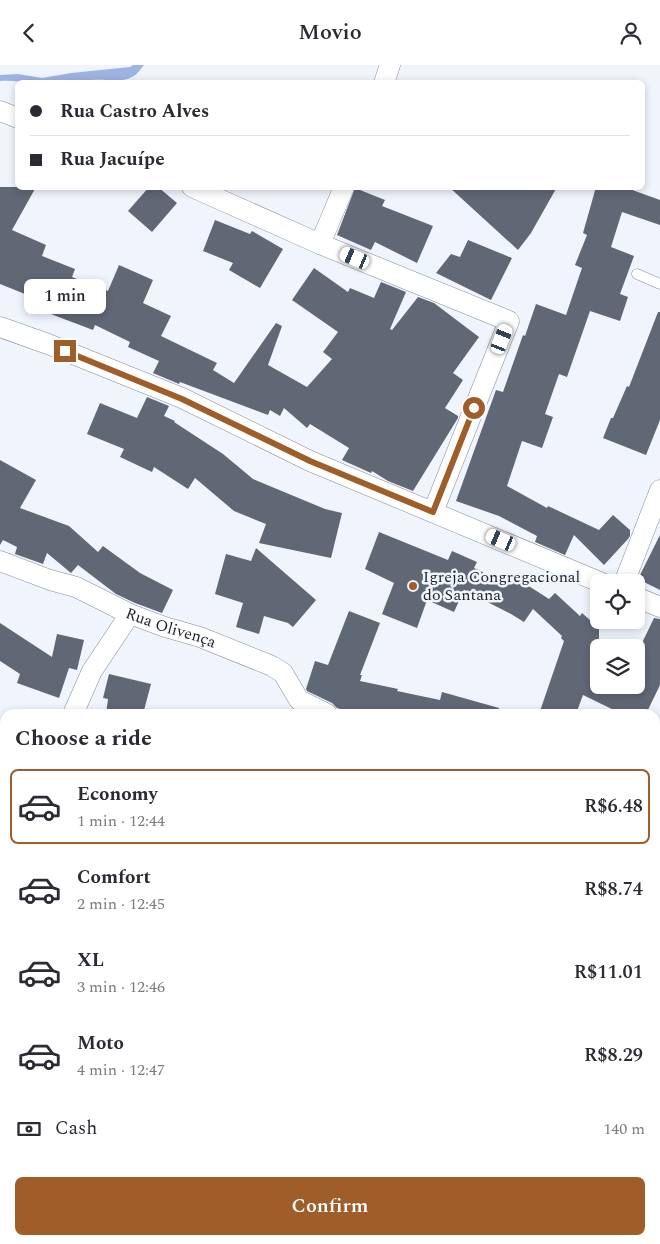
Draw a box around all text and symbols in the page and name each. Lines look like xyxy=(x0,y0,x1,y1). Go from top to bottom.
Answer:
text: Movio xyxy=(298,16,362,49)
icon: back xyxy=(15,19,43,47)
icon: person xyxy=(617,19,645,47)
text: Rua Castro Alves xyxy=(60,97,209,126)
text: Rua Jacuípe xyxy=(60,145,165,174)
car xyxy=(338,245,371,271)
callout: 1 min xyxy=(24,279,106,313)
text: 1 min xyxy=(44,284,86,308)
car xyxy=(489,322,514,356)
route end xyxy=(54,340,76,362)
route start xyxy=(463,397,485,419)
car xyxy=(484,527,517,553)
place label: Igreja Congregacional do Santana xyxy=(423,565,580,607)
map controls xyxy=(590,574,645,694)
button: locate xyxy=(590,574,645,629)
marker: Igreja Congregacional do Santana xyxy=(407,580,419,592)
street label: Rua Olivença xyxy=(122,601,220,654)
button: layers xyxy=(590,639,645,694)
text: Choose a ride xyxy=(15,722,152,755)
text: Economy xyxy=(77,780,158,809)
icon: car xyxy=(17,784,62,829)
text: R$6.48 xyxy=(584,792,643,821)
text: 1 min · 12:44 xyxy=(77,809,165,833)
text: Comfort xyxy=(77,863,151,892)
icon: car xyxy=(17,867,62,912)
text: R$8.74 xyxy=(584,875,643,904)
text: 2 min · 12:45 xyxy=(77,892,165,916)
text: XL xyxy=(77,946,104,975)
icon: car xyxy=(17,950,62,995)
text: R$11.01 xyxy=(574,958,643,987)
text: 3 min · 12:46 xyxy=(77,975,165,999)
text: Moto xyxy=(77,1029,124,1058)
icon: car xyxy=(17,1033,62,1078)
text: R$8.29 xyxy=(584,1041,643,1070)
text: 4 min · 12:47 xyxy=(77,1058,165,1082)
text: Cash xyxy=(55,1114,97,1143)
icon: cash xyxy=(15,1115,43,1143)
text: 140 m xyxy=(603,1117,645,1141)
button: Confirm xyxy=(15,1177,645,1235)

